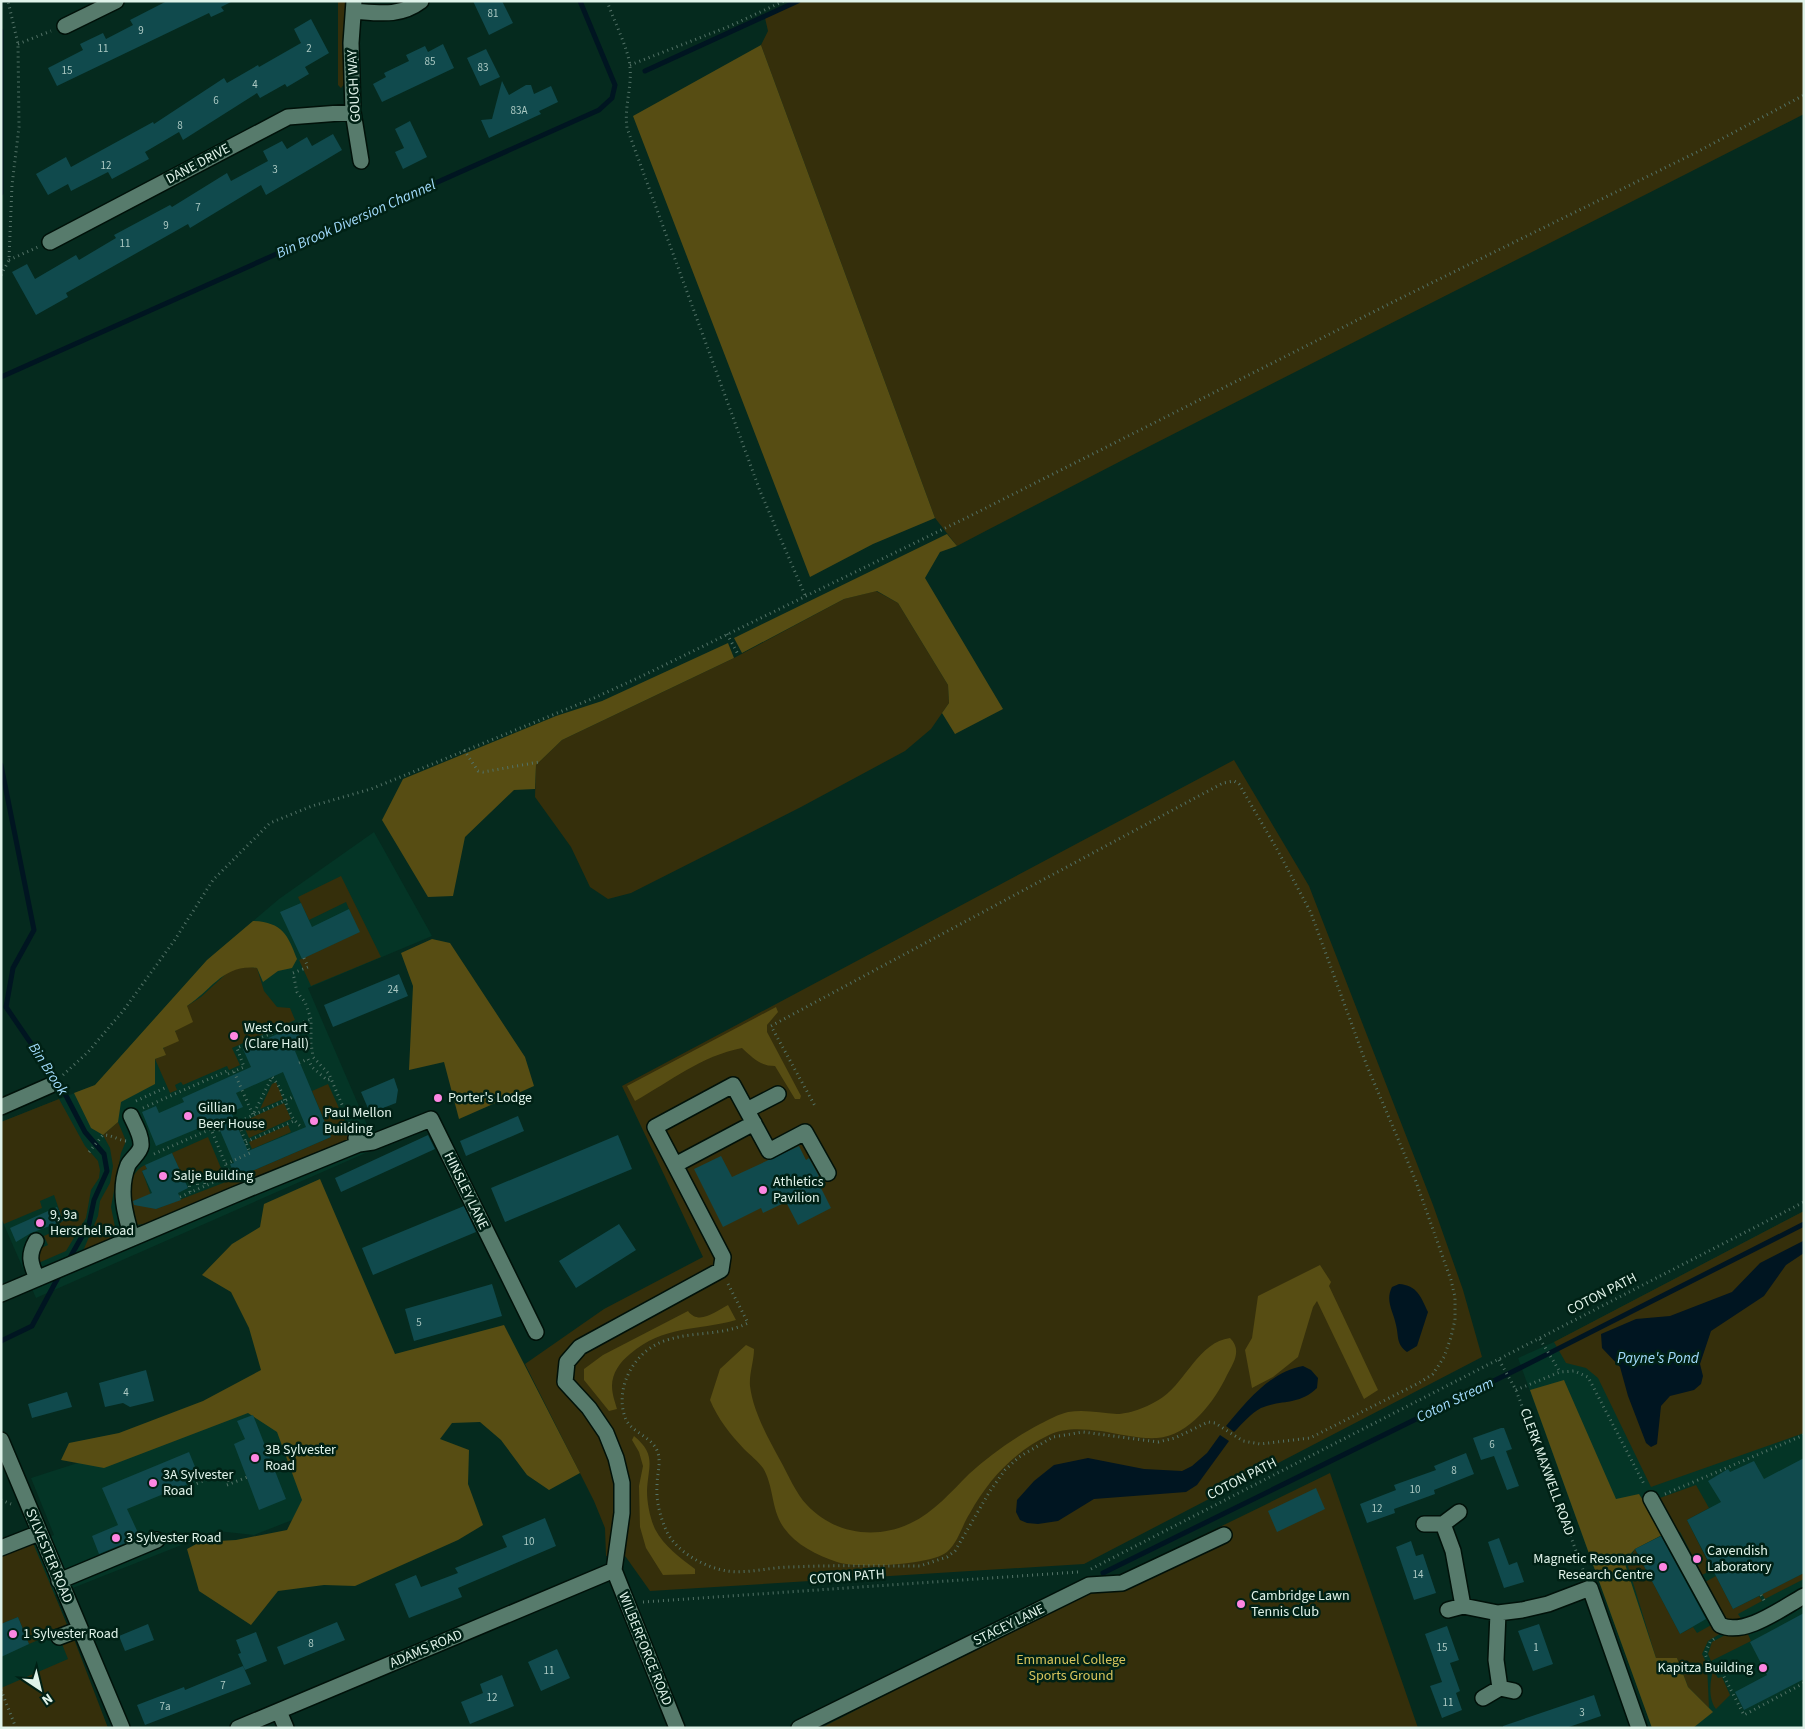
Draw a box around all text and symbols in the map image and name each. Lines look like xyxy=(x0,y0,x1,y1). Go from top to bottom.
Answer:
house number: 81 xyxy=(488,6,498,21)
house number: 9 xyxy=(138,23,144,38)
house number: 11 xyxy=(98,41,108,56)
house number: 2 xyxy=(306,41,312,56)
street label: GOUGH WAY xyxy=(342,49,366,123)
house number: 85 xyxy=(425,54,435,69)
house number: 83 xyxy=(478,60,488,75)
house number: 15 xyxy=(62,63,72,78)
house number: 4 xyxy=(252,77,258,92)
house number: 6 xyxy=(213,93,219,108)
house number: 83A xyxy=(511,103,527,118)
house number: 8 xyxy=(177,118,183,133)
street label: DANE DRIVE xyxy=(162,139,234,189)
house number: 12 xyxy=(101,158,111,173)
house number: 3 xyxy=(272,162,278,177)
water label: Bin Brook Diversion Channel xyxy=(273,174,439,264)
house number: 7 xyxy=(195,200,201,215)
house number: 9 xyxy=(163,218,169,233)
house number: 11 xyxy=(120,236,130,251)
house number: 24 xyxy=(388,982,399,997)
place label: West Court (Clare Hall) xyxy=(244,1018,309,1054)
marker: West Court (Clare Hall) xyxy=(228,1030,240,1042)
water label: Bin Brook xyxy=(23,1039,73,1100)
place label: Porter's Lodge xyxy=(448,1088,532,1108)
marker: Porter's Lodge xyxy=(432,1092,444,1104)
place label: Gillian Beer House xyxy=(198,1098,265,1134)
place label: Paul Mellon Building xyxy=(324,1103,392,1139)
marker: Gillian Beer House xyxy=(182,1110,194,1122)
marker: Paul Mellon Building xyxy=(308,1115,320,1127)
street label: HINSLEY LANE xyxy=(439,1149,493,1233)
place label: Salje Building xyxy=(173,1166,253,1186)
marker: Salje Building xyxy=(157,1170,169,1182)
place label: Athletics Pavilion xyxy=(773,1172,824,1208)
marker: Athletics Pavilion xyxy=(757,1184,769,1196)
place label: 9, 9a Herschel Road xyxy=(50,1205,134,1241)
marker: 9, 9a Herschel Road xyxy=(34,1217,46,1229)
street label: COTON PATH xyxy=(1564,1268,1640,1320)
house number: 5 xyxy=(416,1315,422,1330)
water label: Payne's Pond xyxy=(1617,1348,1700,1369)
water label: Coton Stream xyxy=(1413,1372,1497,1428)
house number: 4 xyxy=(123,1385,129,1400)
street label: CLERK MAXWELL ROAD xyxy=(1515,1406,1579,1538)
house number: 6 xyxy=(1489,1437,1495,1452)
place label: 3B Sylvester Road xyxy=(265,1440,336,1476)
marker: 3B Sylvester Road xyxy=(249,1452,261,1464)
street label: COTON PATH xyxy=(1204,1453,1280,1505)
house number: 8 xyxy=(1451,1463,1457,1478)
place label: 3A Sylvester Road xyxy=(163,1465,233,1501)
marker: 3A Sylvester Road xyxy=(147,1477,159,1489)
house number: 10 xyxy=(1410,1482,1420,1497)
house number: 12 xyxy=(1372,1501,1382,1516)
street label: SYLVESTER ROAD xyxy=(20,1506,78,1606)
place label: 3 Sylvester Road xyxy=(126,1528,222,1548)
marker: 3 Sylvester Road xyxy=(110,1532,122,1544)
house number: 10 xyxy=(524,1534,534,1549)
place label: Cavendish Laboratory xyxy=(1707,1541,1772,1577)
place label: Magnetic Resonance Research Centre xyxy=(1533,1549,1653,1585)
marker: Cavendish Laboratory xyxy=(1691,1553,1703,1565)
marker: Magnetic Resonance Research Centre xyxy=(1657,1561,1669,1573)
street label: COTON PATH xyxy=(809,1564,885,1590)
house number: 14 xyxy=(1413,1567,1424,1582)
place label: Cambridge Lawn Tennis Club xyxy=(1251,1586,1350,1622)
street label: WILBERFORCE ROAD xyxy=(613,1589,677,1709)
marker: Cambridge Lawn Tennis Club xyxy=(1235,1598,1247,1610)
street label: STACEY LANE xyxy=(970,1599,1048,1651)
place label: 1 Sylvester Road xyxy=(23,1624,119,1644)
street label: ADAMS ROAD xyxy=(386,1625,466,1673)
marker: 1 Sylvester Road xyxy=(7,1628,19,1640)
house number: 8 xyxy=(308,1636,314,1651)
house number: 15 xyxy=(1437,1640,1447,1655)
house number: 1 xyxy=(1533,1640,1539,1655)
park label: Emmanuel College Sports Ground xyxy=(1016,1650,1126,1686)
place label: Kapitza Building xyxy=(1658,1658,1753,1678)
marker: Kapitza Building xyxy=(1757,1662,1769,1674)
house number: 11 xyxy=(544,1663,554,1678)
north arrow xyxy=(15,1664,65,1714)
house number: 7 xyxy=(220,1678,226,1693)
text: N xyxy=(37,1688,56,1710)
house number: 12 xyxy=(487,1690,497,1705)
house number: 11 xyxy=(1443,1695,1453,1710)
house number: 7a xyxy=(159,1699,171,1714)
house number: 3 xyxy=(1579,1705,1585,1720)

